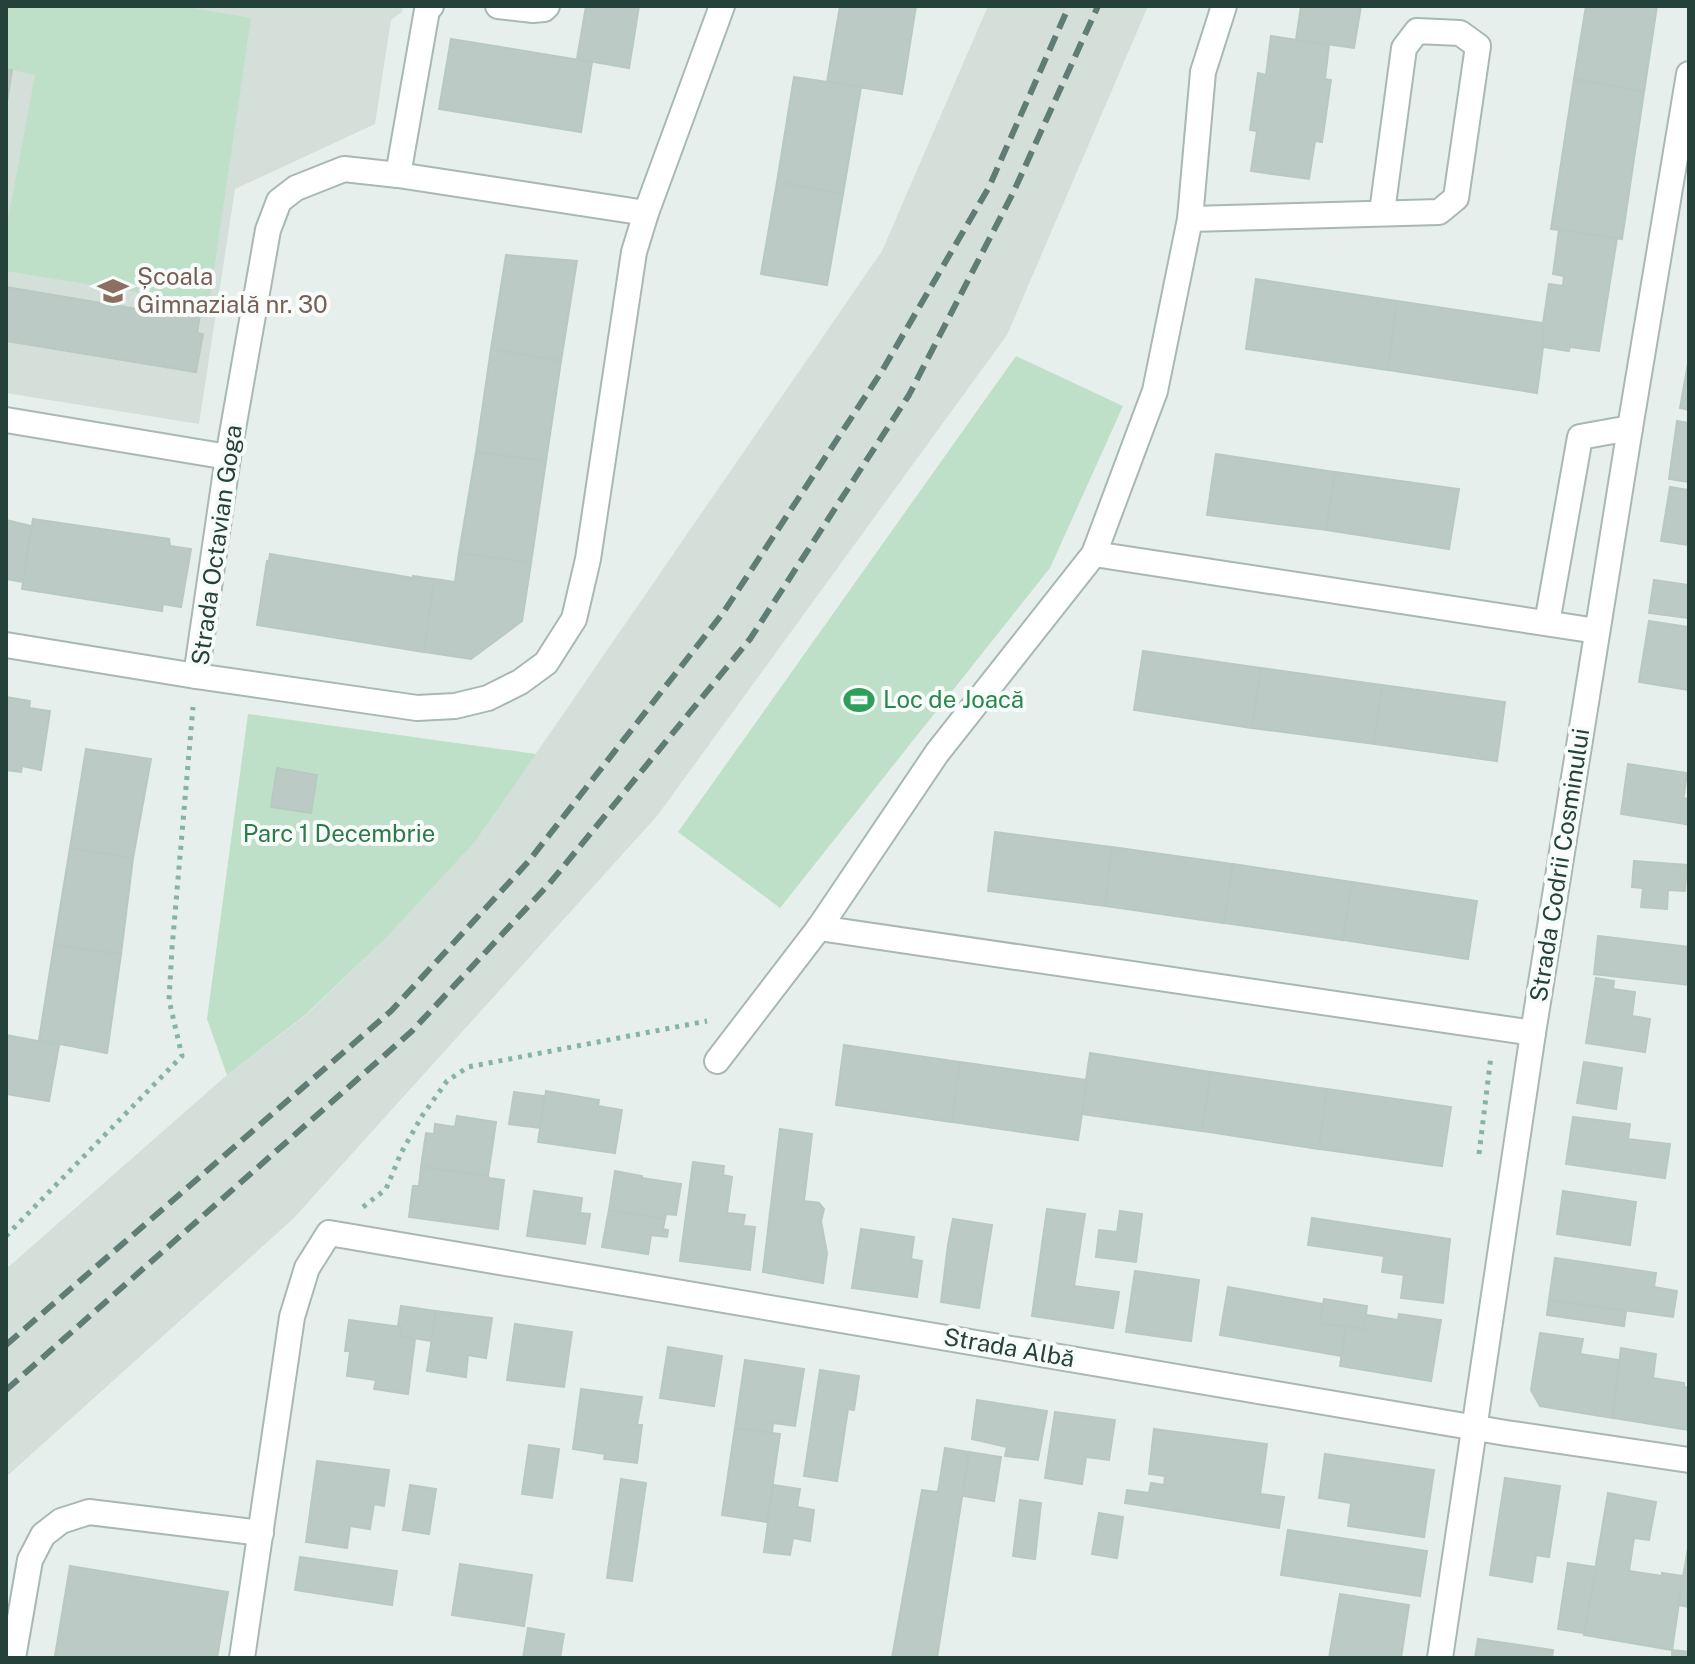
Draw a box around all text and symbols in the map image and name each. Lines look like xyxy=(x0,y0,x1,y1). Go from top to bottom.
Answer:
place label: Școala Gimnazială nr. 30 xyxy=(137,262,328,318)
school or university icon: Școala Gimnazială nr. 30 xyxy=(96,274,130,308)
street label: Strada Octavian Goga xyxy=(185,423,247,667)
sports icon: Loc de Joacă xyxy=(842,683,876,717)
place label: Loc de Joacă xyxy=(883,685,1024,713)
street label: Strada Codrii Cosminului xyxy=(1524,726,1594,1003)
park label: Parc 1 Decembrie xyxy=(243,819,435,847)
street label: Strada Albă xyxy=(942,1322,1077,1372)

